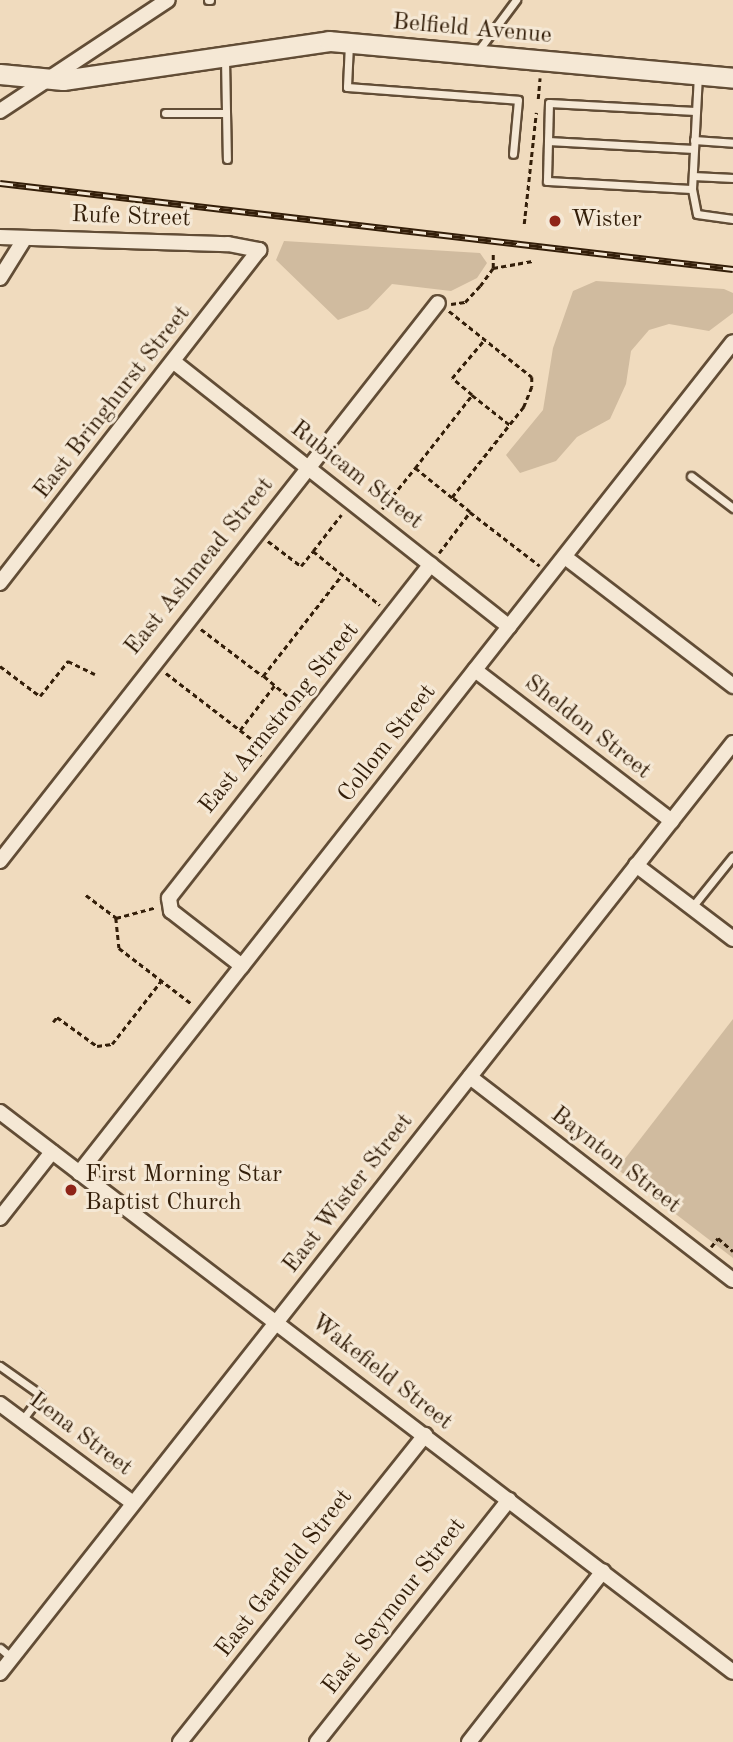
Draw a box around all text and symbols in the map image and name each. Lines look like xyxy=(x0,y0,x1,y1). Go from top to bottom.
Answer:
street label: Belfield Avenue xyxy=(391,9,553,51)
street label: Rufe Street xyxy=(71,202,191,234)
place label: Wister xyxy=(571,207,642,235)
marker: Wister xyxy=(545,211,565,231)
street label: East Bringhurst Street xyxy=(29,301,197,505)
street label: Rubicam Street xyxy=(284,415,428,537)
street label: East Ashmead Street xyxy=(119,472,281,662)
street label: East Armstrong Street xyxy=(194,617,366,821)
street label: Sheldon Street xyxy=(518,670,656,786)
street label: Collom Street xyxy=(333,679,443,809)
street label: Baynton Street xyxy=(544,1101,686,1221)
street label: East Wister Street xyxy=(278,1108,420,1280)
place label: First Morning Star Baptist Church xyxy=(85,1162,282,1218)
marker: First Morning Star Baptist Church xyxy=(63,1182,79,1198)
street label: Wakefield Street xyxy=(304,1309,458,1437)
street label: Lena Street xyxy=(23,1387,137,1483)
street label: East Garfield Street xyxy=(210,1484,360,1664)
street label: East Seymour Street xyxy=(317,1513,473,1701)

